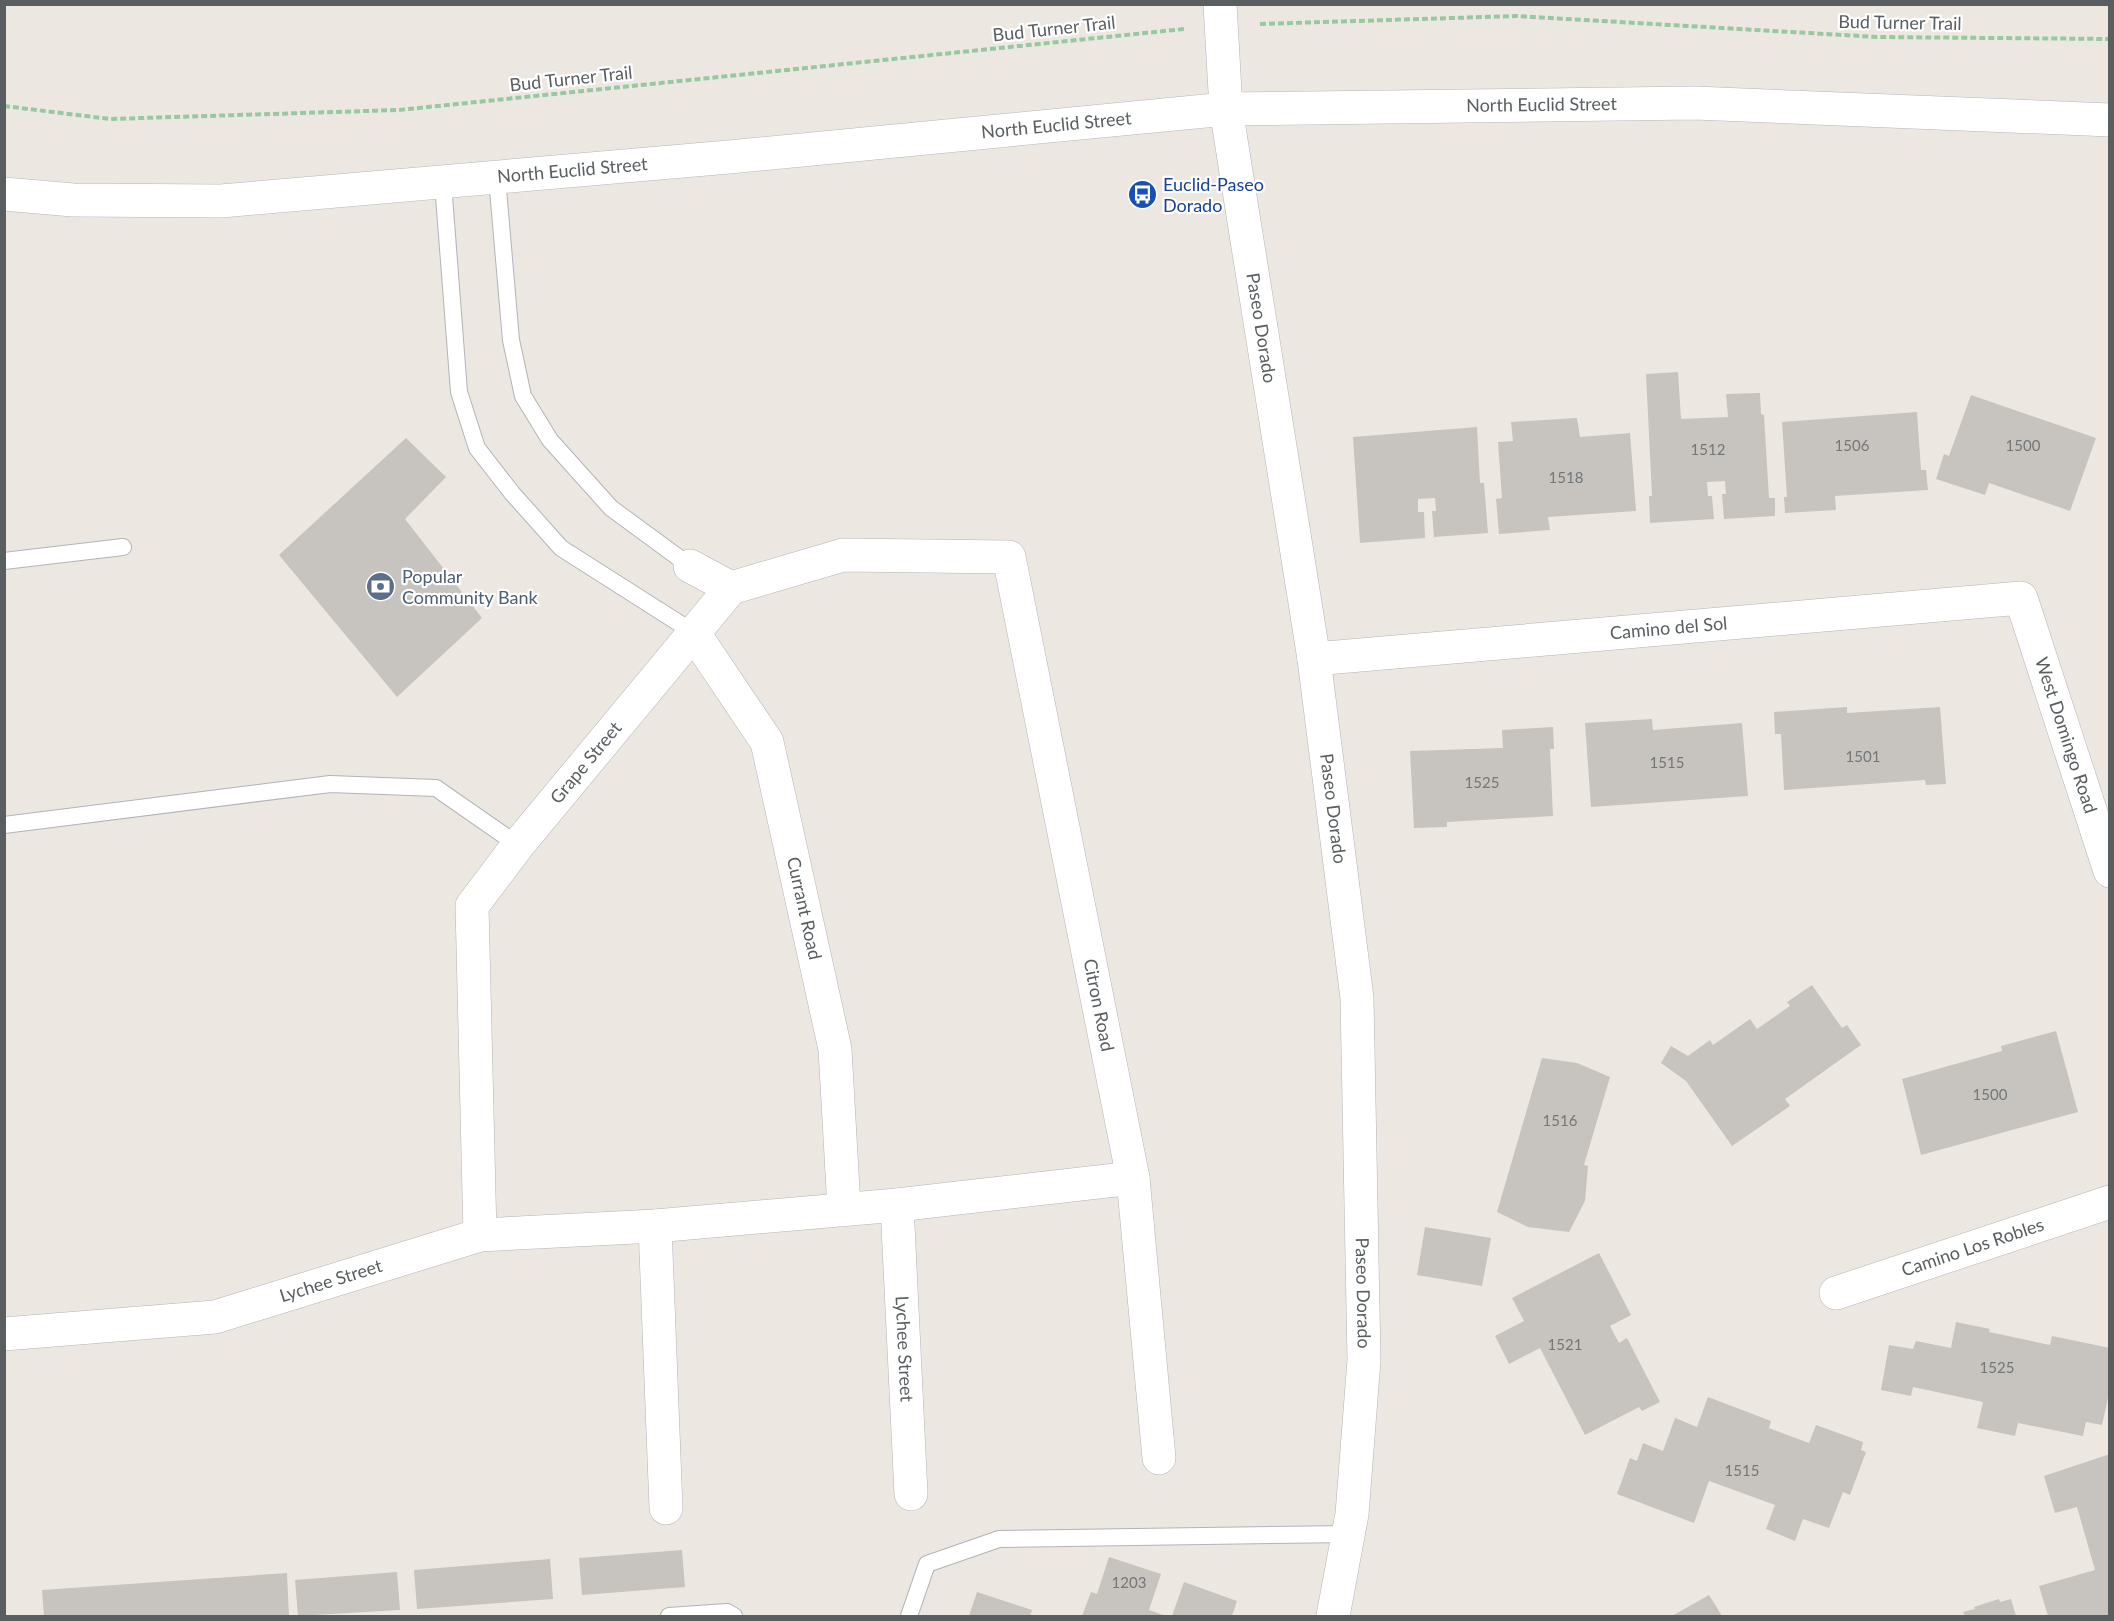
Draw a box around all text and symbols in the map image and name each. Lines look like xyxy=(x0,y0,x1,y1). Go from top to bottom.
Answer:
street label: Bud Turner Trail xyxy=(1838,10,1962,34)
street label: Bud Turner Trail xyxy=(991,11,1116,45)
street label: Bud Turner Trail xyxy=(508,61,633,95)
street label: North Euclid Street xyxy=(1466,92,1618,116)
street label: North Euclid Street xyxy=(980,106,1133,143)
street label: North Euclid Street xyxy=(496,152,649,187)
place label: Euclid-Paseo Dorado xyxy=(1163,173,1264,216)
bus stop icon: Euclid-Paseo Dorado xyxy=(1126,179,1158,211)
street label: Paseo Dorado xyxy=(1242,271,1282,384)
house number: 1506 xyxy=(1835,436,1870,454)
house number: 1500 xyxy=(2006,436,2041,454)
house number: 1512 xyxy=(1691,440,1725,458)
house number: 1518 xyxy=(1549,468,1583,486)
place label: Popular Community Bank xyxy=(402,565,538,608)
bank icon: Popular Community Bank xyxy=(365,571,397,603)
street label: Camino del Sol xyxy=(1609,611,1728,643)
street label: West Domingo Road xyxy=(2031,654,2102,816)
street label: Grape Street xyxy=(545,716,626,808)
house number: 1501 xyxy=(1846,747,1880,765)
street label: Paseo Dorado xyxy=(1316,752,1352,865)
house number: 1515 xyxy=(1650,753,1684,771)
house number: 1525 xyxy=(1465,773,1499,791)
street label: Currant Road xyxy=(783,855,827,962)
street label: Citron Road xyxy=(1079,957,1119,1053)
house number: 1500 xyxy=(1973,1085,2008,1103)
house number: 1516 xyxy=(1543,1111,1578,1129)
street label: Camino Los Robles xyxy=(1898,1213,2047,1281)
street label: Paseo Dorado xyxy=(1352,1237,1376,1349)
street label: Lychee Street xyxy=(277,1254,385,1306)
street label: Lychee Street xyxy=(891,1295,919,1403)
house number: 1521 xyxy=(1548,1335,1582,1353)
house number: 1525 xyxy=(1980,1358,2014,1376)
house number: 1515 xyxy=(1725,1461,1759,1479)
house number: 1203 xyxy=(1112,1573,1146,1591)

